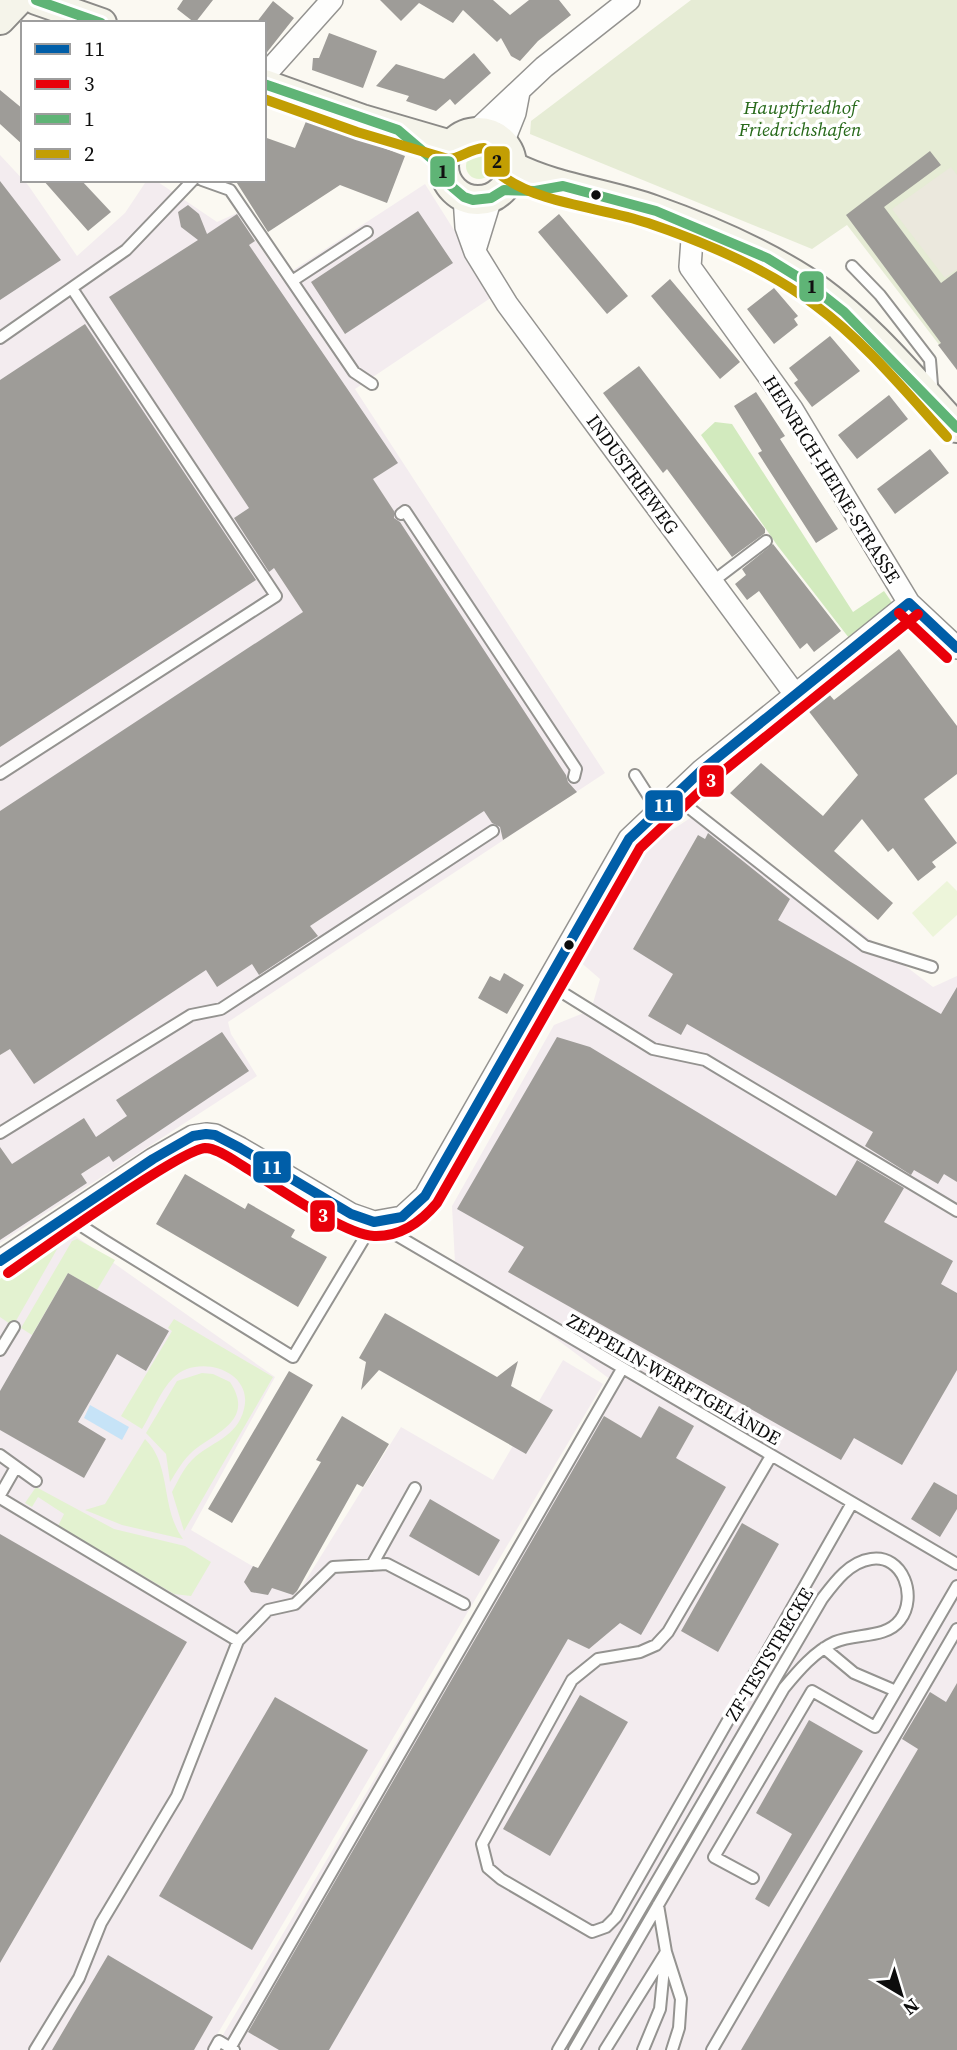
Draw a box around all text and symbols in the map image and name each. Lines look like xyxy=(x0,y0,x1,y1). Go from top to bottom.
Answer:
legend xyxy=(21,21,266,182)
text: 11 xyxy=(84,34,105,63)
text: 3 xyxy=(84,69,95,98)
park label: Hauptfriedhof Friedrichshafen xyxy=(738,94,862,142)
text: 1 xyxy=(84,104,95,133)
text: 2 xyxy=(84,139,95,168)
line badge: 2 xyxy=(483,145,511,178)
text: 2 xyxy=(492,148,502,174)
line badge: 1 xyxy=(429,155,456,188)
text: 1 xyxy=(438,158,448,184)
unlabelled marker xyxy=(589,188,603,202)
line badge: 1 xyxy=(798,270,825,303)
text: 1 xyxy=(807,273,817,299)
street label: HEINRICH-HEINE-STRASSE xyxy=(757,370,907,588)
street label: INDUSTRIEWEG xyxy=(581,409,685,539)
line badge: 3 xyxy=(698,764,725,798)
text: 3 xyxy=(706,767,716,793)
line badge: 11 xyxy=(644,789,684,822)
text: 11 xyxy=(654,792,674,818)
unlabelled marker xyxy=(562,938,576,952)
line badge: 11 xyxy=(252,1150,292,1184)
text: 11 xyxy=(262,1154,282,1180)
line badge: 3 xyxy=(309,1199,336,1233)
text: 3 xyxy=(318,1202,328,1228)
street label: ZEPPELIN-WERFTGELÄNDE xyxy=(562,1307,786,1451)
street label: ZF-TESTSTRECKE xyxy=(719,1583,819,1725)
north arrow xyxy=(866,1959,936,2029)
text: N xyxy=(898,1993,925,2022)

